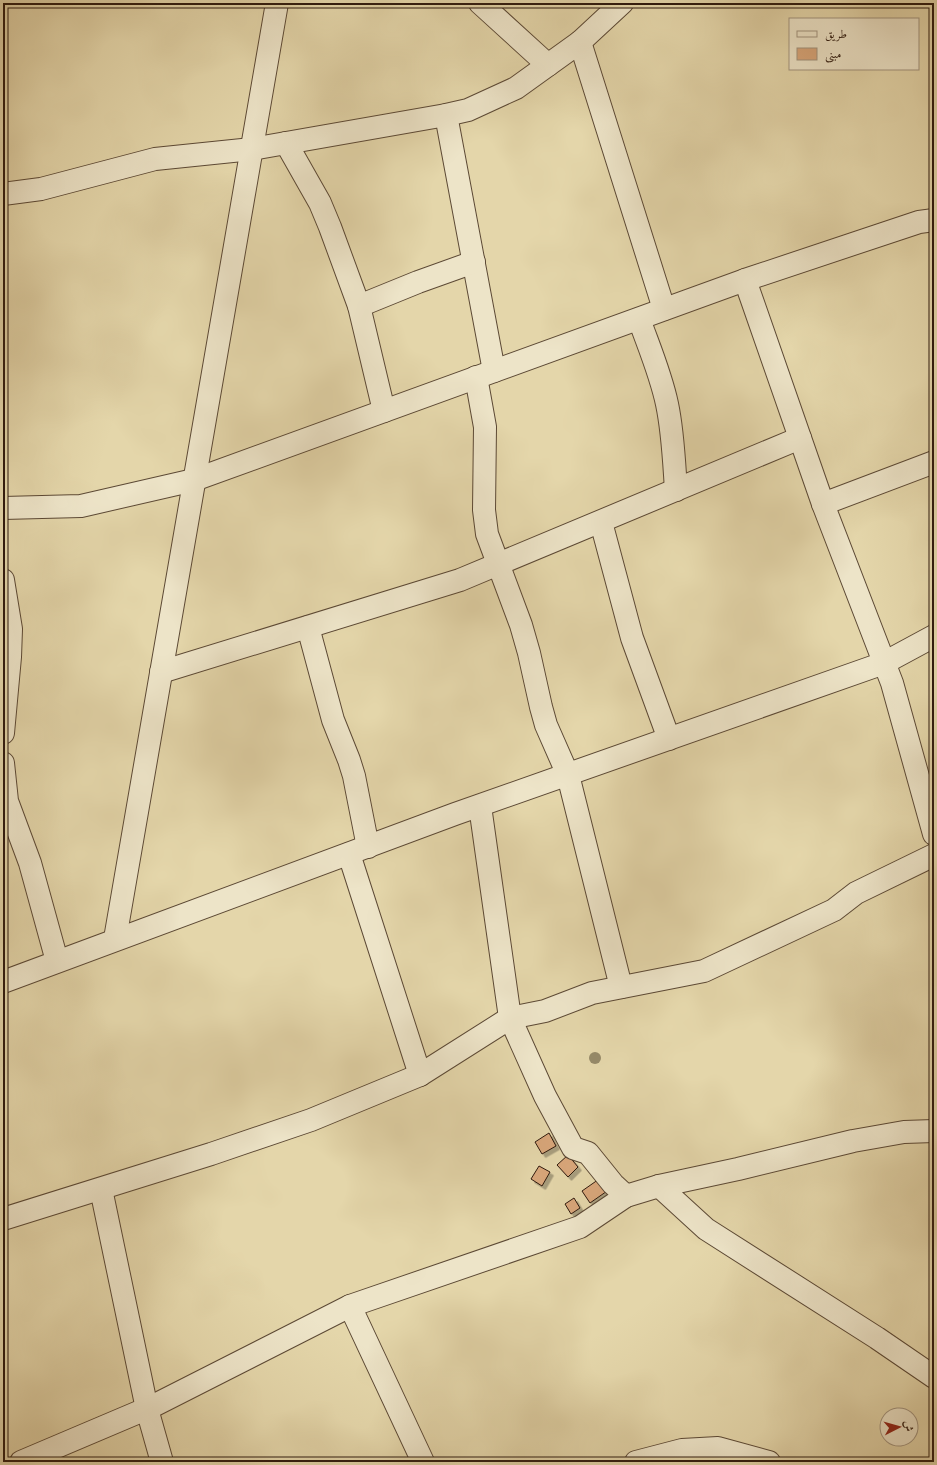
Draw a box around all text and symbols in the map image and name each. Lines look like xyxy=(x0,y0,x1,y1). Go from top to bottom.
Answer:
legend xyxy=(789,18,919,70)
text: طريق xyxy=(825,27,847,42)
text: مبنى xyxy=(825,47,841,63)
north arrow xyxy=(879,1407,919,1447)
text: ش xyxy=(900,1420,915,1432)

